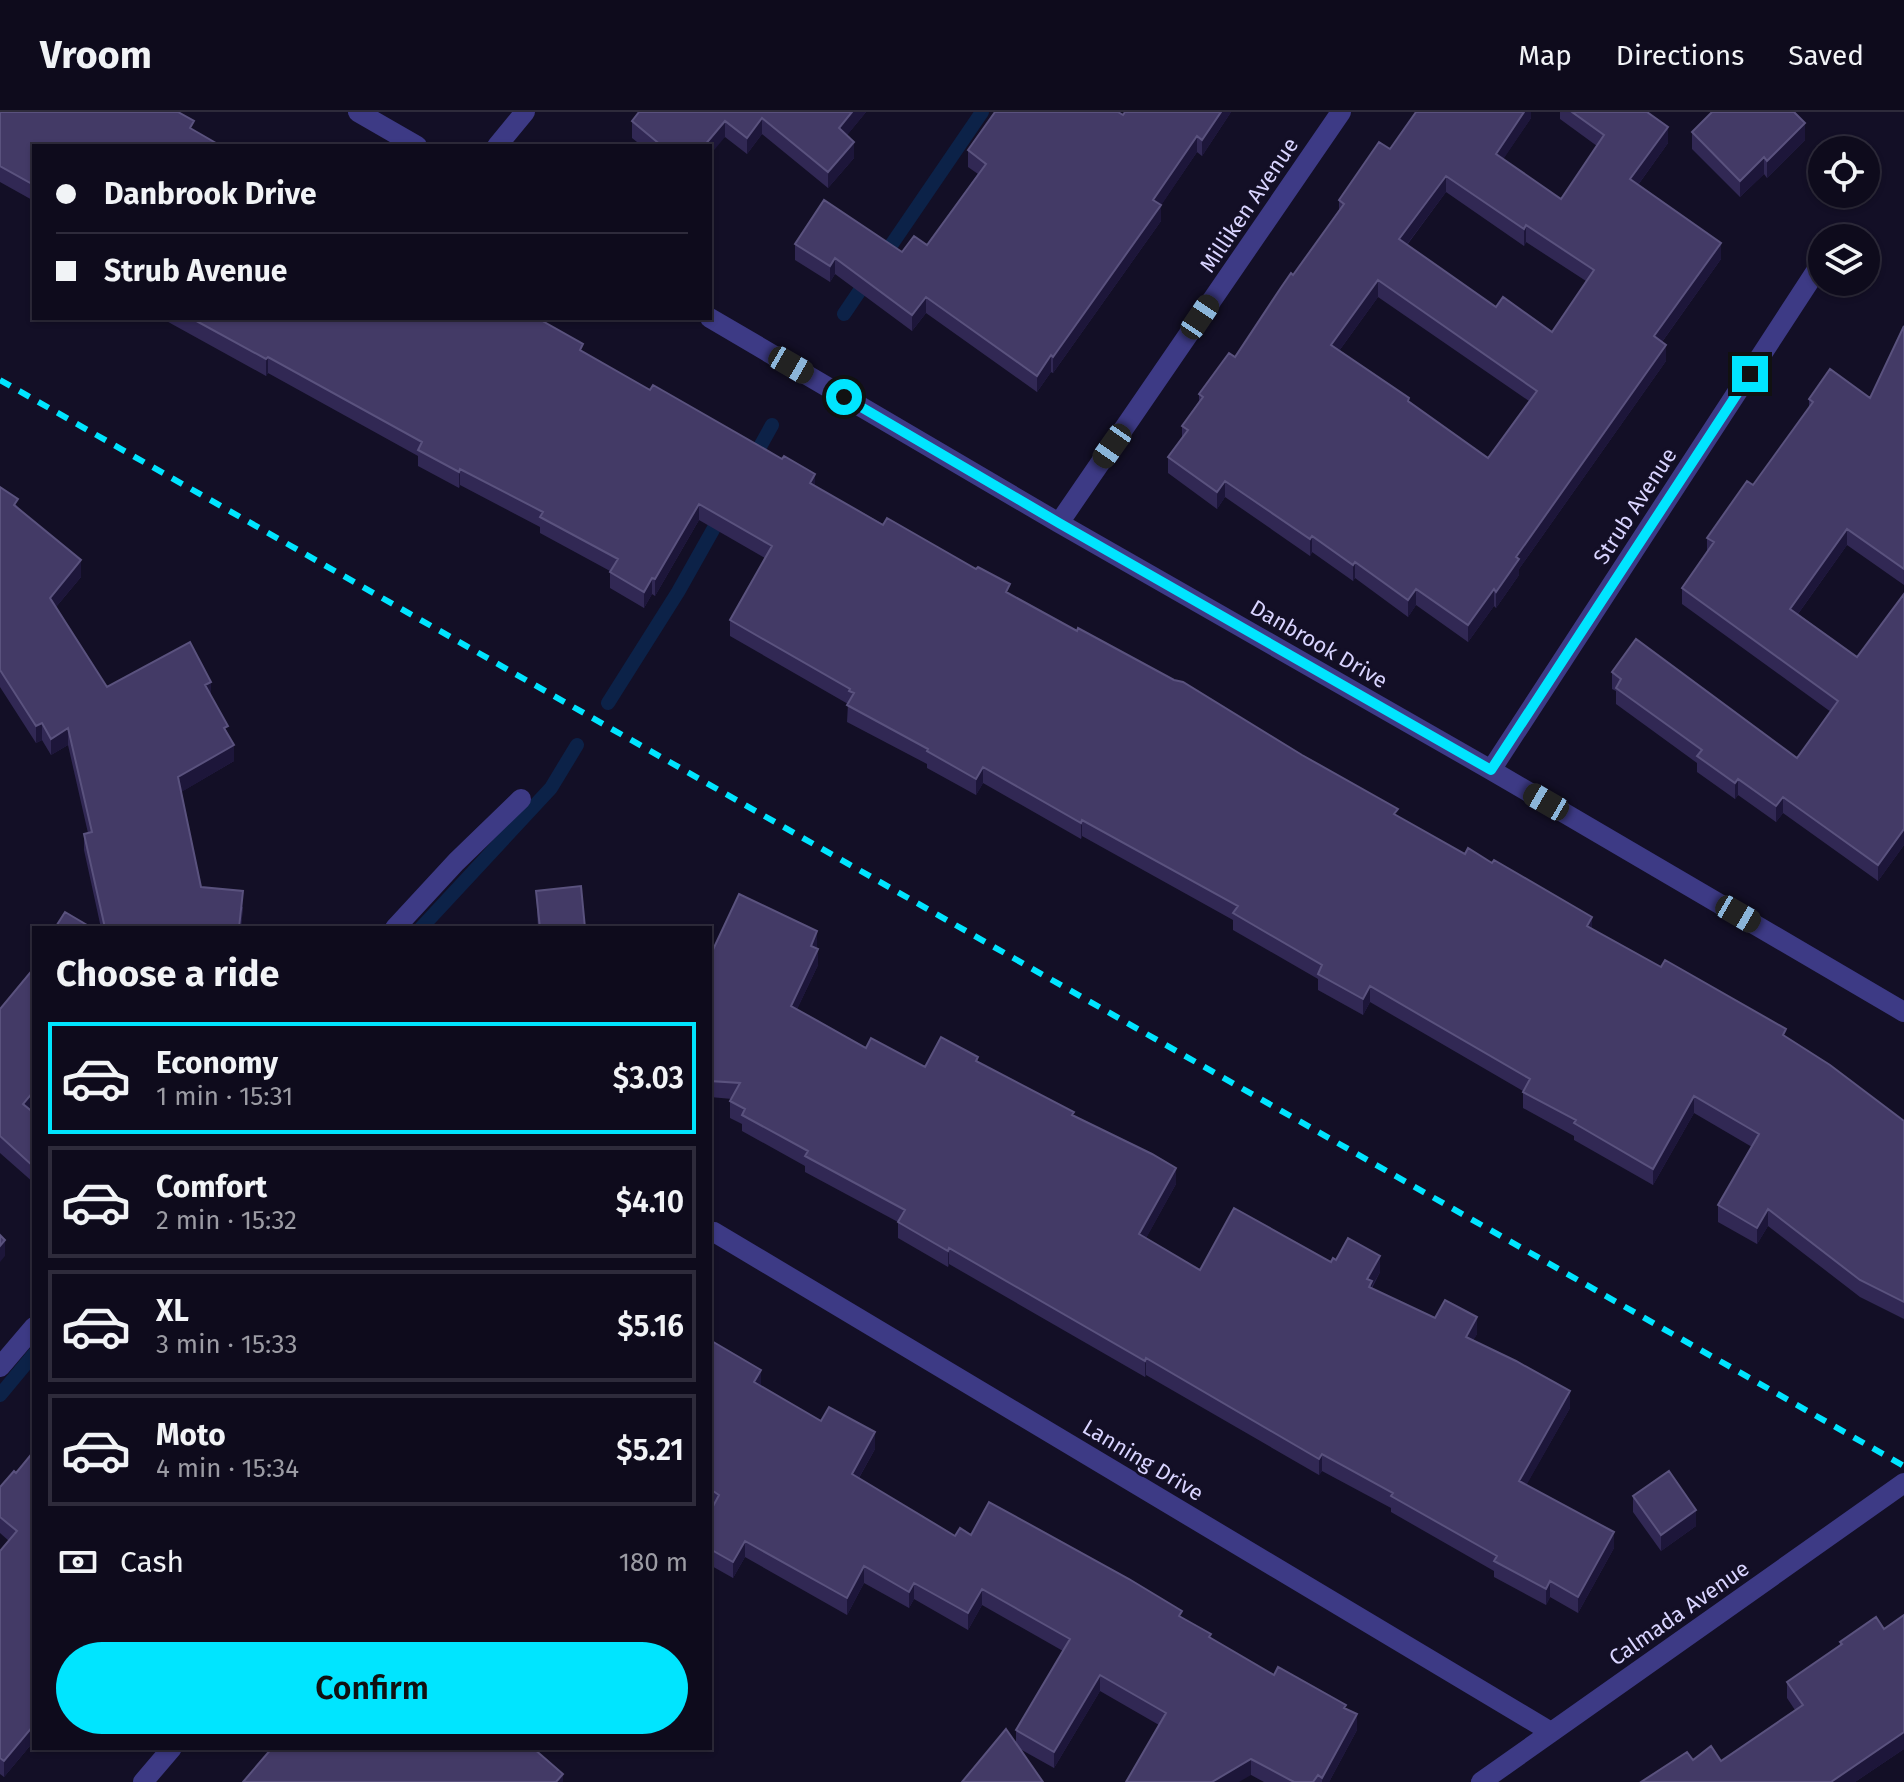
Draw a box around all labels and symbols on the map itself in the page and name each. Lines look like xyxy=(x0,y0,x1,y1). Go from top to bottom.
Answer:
street label: Milliken Avenue xyxy=(1194,132,1304,278)
car xyxy=(1177,290,1223,344)
car xyxy=(764,343,818,387)
route end xyxy=(1732,356,1768,392)
route start xyxy=(826,379,862,415)
car xyxy=(1088,419,1136,473)
street label: Strub Avenue xyxy=(1587,443,1683,569)
street label: Danbrook Drive xyxy=(1246,594,1392,694)
car xyxy=(1519,780,1573,824)
car xyxy=(1711,892,1765,936)
street label: Lanning Drive xyxy=(1078,1413,1208,1507)
street label: Calmada Avenue xyxy=(1604,1555,1754,1671)

